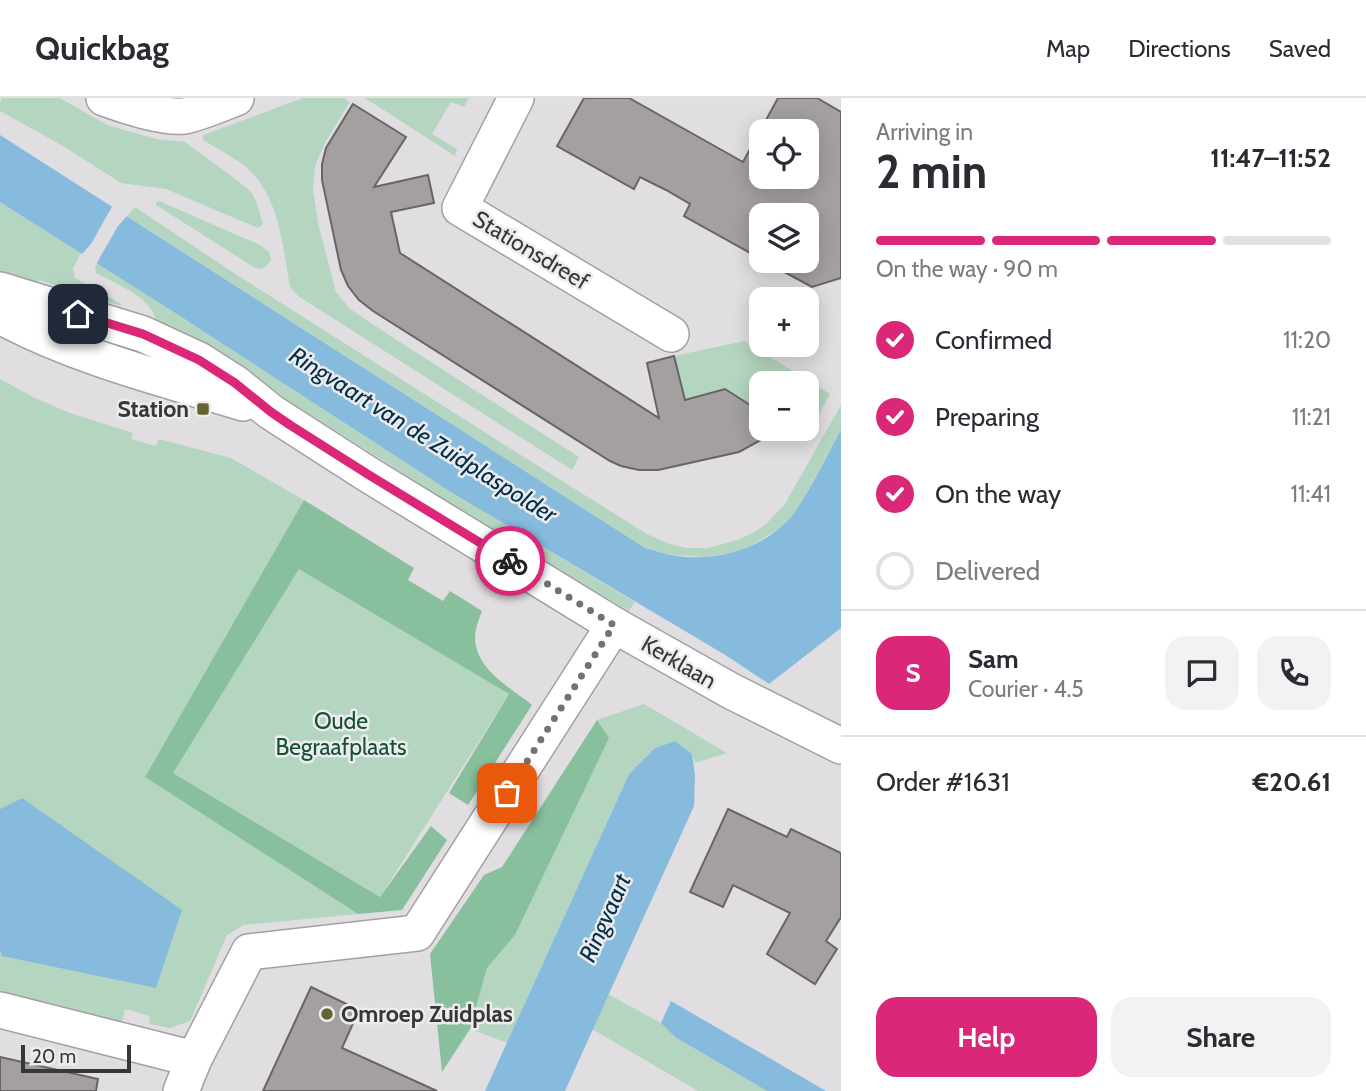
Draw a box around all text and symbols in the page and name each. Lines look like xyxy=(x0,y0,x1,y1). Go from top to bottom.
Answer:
text: Quickbag xyxy=(35,28,169,68)
text: Map xyxy=(1046,34,1090,63)
text: Directions xyxy=(1128,34,1231,63)
text: Saved xyxy=(1269,34,1331,63)
text: Arriving in xyxy=(876,118,973,146)
map controls xyxy=(749,119,819,441)
button: locate xyxy=(749,119,819,189)
text: 11:47–11:52 xyxy=(1210,142,1331,174)
text: 2 min xyxy=(876,144,987,200)
button: layers xyxy=(749,203,819,273)
street label: Stationsdreef xyxy=(468,204,594,296)
text: On the way · 90 m xyxy=(876,255,1058,283)
pin xyxy=(48,284,108,344)
button: + xyxy=(749,287,819,357)
icon: home xyxy=(59,295,97,333)
icon: check xyxy=(876,321,914,359)
text: Confirmed xyxy=(935,324,1052,356)
text: 11:20 xyxy=(1283,326,1331,354)
water label: Ringvaart van de Zuidplaspolder xyxy=(284,340,563,530)
button: − xyxy=(749,371,819,441)
place label: Station xyxy=(118,395,189,423)
icon: check xyxy=(876,398,914,436)
marker: Station xyxy=(195,401,211,417)
text: Preparing xyxy=(935,401,1039,433)
text: 11:21 xyxy=(1292,403,1331,431)
icon: check xyxy=(876,475,914,513)
text: On the way xyxy=(935,478,1061,510)
text: 11:41 xyxy=(1290,480,1331,508)
courier xyxy=(475,526,545,596)
icon: bike xyxy=(491,542,529,580)
text: Delivered xyxy=(935,555,1040,587)
street label: Kerklaan xyxy=(637,629,721,695)
button: chat xyxy=(1165,636,1239,710)
button: phone xyxy=(1257,636,1331,710)
text: Sam xyxy=(968,643,1019,675)
text: S xyxy=(905,657,921,689)
text: Courier · 4.5 xyxy=(968,675,1084,703)
park label: Oude Begraafplaats xyxy=(275,707,407,761)
pin xyxy=(477,763,537,823)
text: Order #1631 xyxy=(876,766,1010,798)
text: €20.61 xyxy=(1253,766,1331,798)
icon: bag xyxy=(488,774,526,812)
water label: Ringvaart xyxy=(572,869,637,966)
button: Help xyxy=(876,997,1097,1077)
button: Share xyxy=(1111,997,1331,1077)
place label: Omroep Zuidplas xyxy=(341,1000,513,1028)
marker: Omroep Zuidplas xyxy=(319,1006,335,1022)
scale bar xyxy=(21,1042,131,1074)
text: 20 m xyxy=(32,1045,76,1068)

